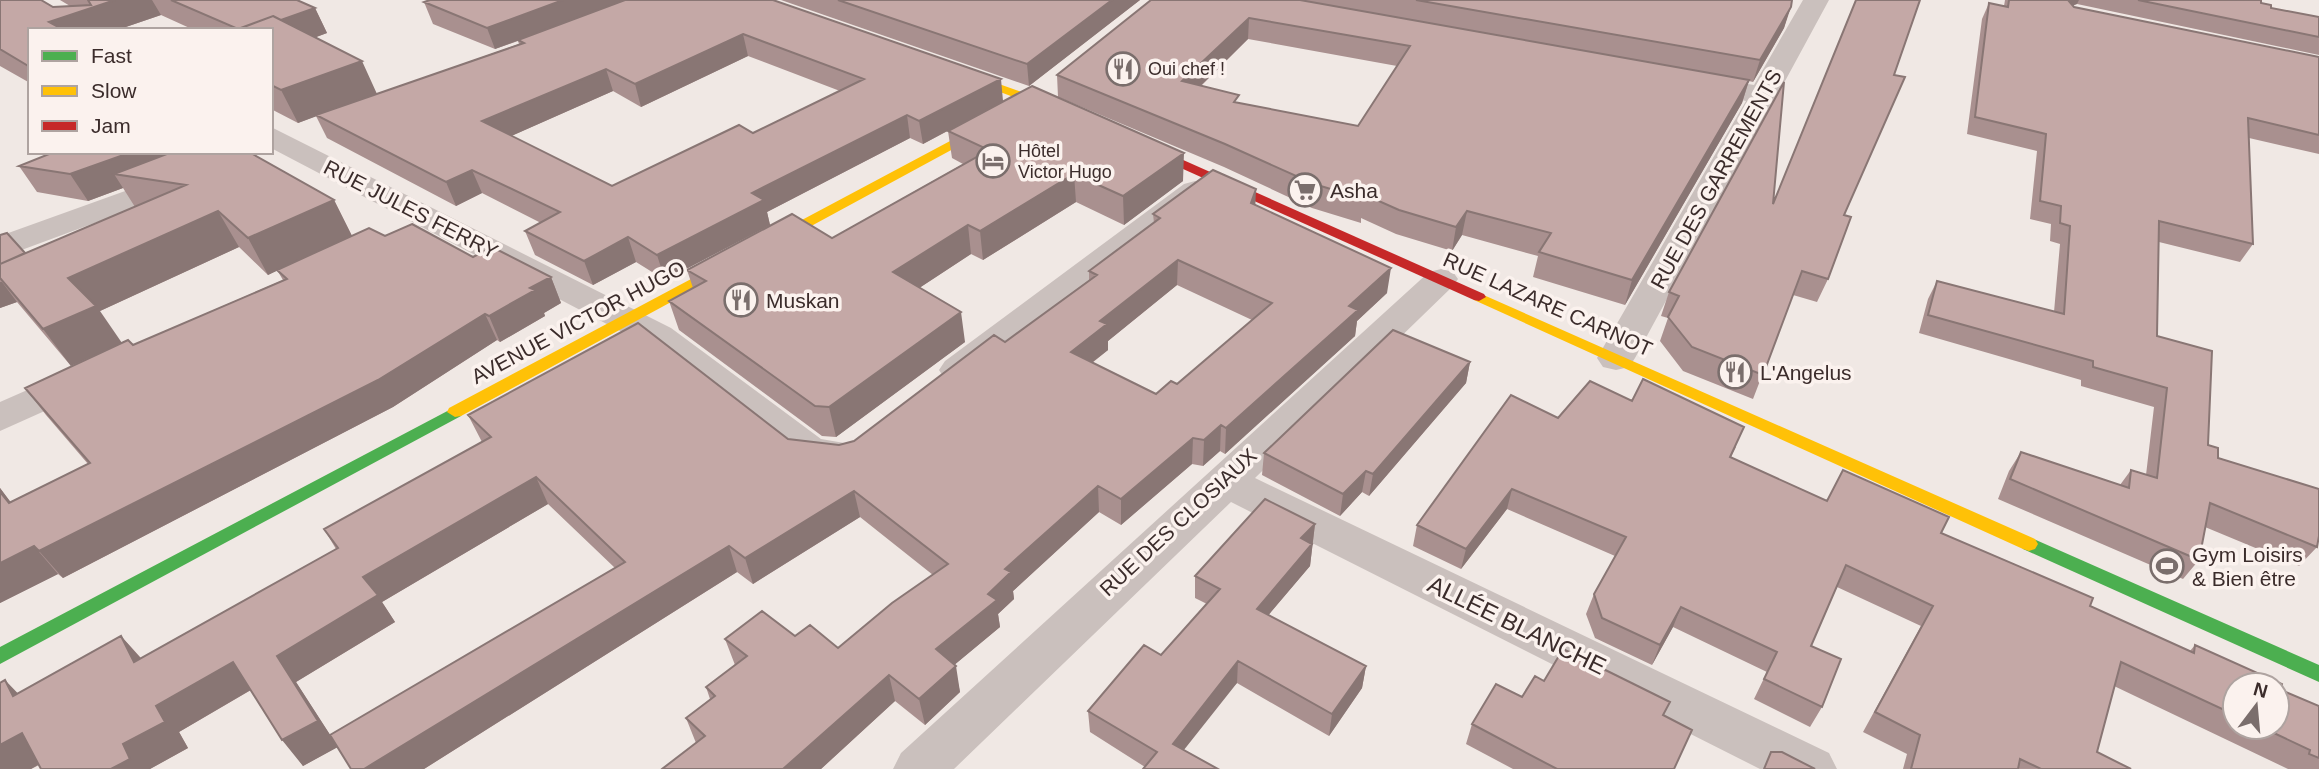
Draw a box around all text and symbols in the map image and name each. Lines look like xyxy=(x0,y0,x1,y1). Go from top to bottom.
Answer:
legend xyxy=(28,28,273,154)
text: Fast xyxy=(91,44,132,67)
restaurant icon: Oui chef ! xyxy=(1104,50,1142,88)
place label: Oui chef ! xyxy=(1148,59,1225,79)
street label: RUE DES GARREMENTS xyxy=(1646,65,1786,293)
text: Slow xyxy=(91,79,137,102)
text: Jam xyxy=(91,114,131,137)
place label: Hôtel Victor Hugo xyxy=(1018,141,1112,182)
hotel icon: Hôtel Victor Hugo xyxy=(974,142,1012,180)
street label: RUE JULES FERRY xyxy=(320,155,502,263)
supermarket icon: Asha xyxy=(1286,171,1324,209)
place label: Asha xyxy=(1330,179,1378,202)
street label: RUE LAZARE CARNOT xyxy=(1440,247,1656,361)
street label: AVENUE VICTOR HUGO xyxy=(467,256,689,388)
restaurant icon: Muskan xyxy=(722,281,760,319)
place label: Muskan xyxy=(766,289,840,312)
restaurant icon: L'Angelus xyxy=(1716,353,1754,391)
place label: L'Angelus xyxy=(1760,361,1852,384)
street label: RUE DES CLOSIAUX xyxy=(1095,444,1261,600)
place label: Gym Loisirs & Bien être xyxy=(2192,543,2303,590)
sports icon: Gym Loisirs & Bien être xyxy=(2148,547,2186,585)
street label: ALLÉE BLANCHE xyxy=(1424,570,1610,680)
north arrow xyxy=(2221,671,2291,741)
text: N xyxy=(2251,678,2270,702)

